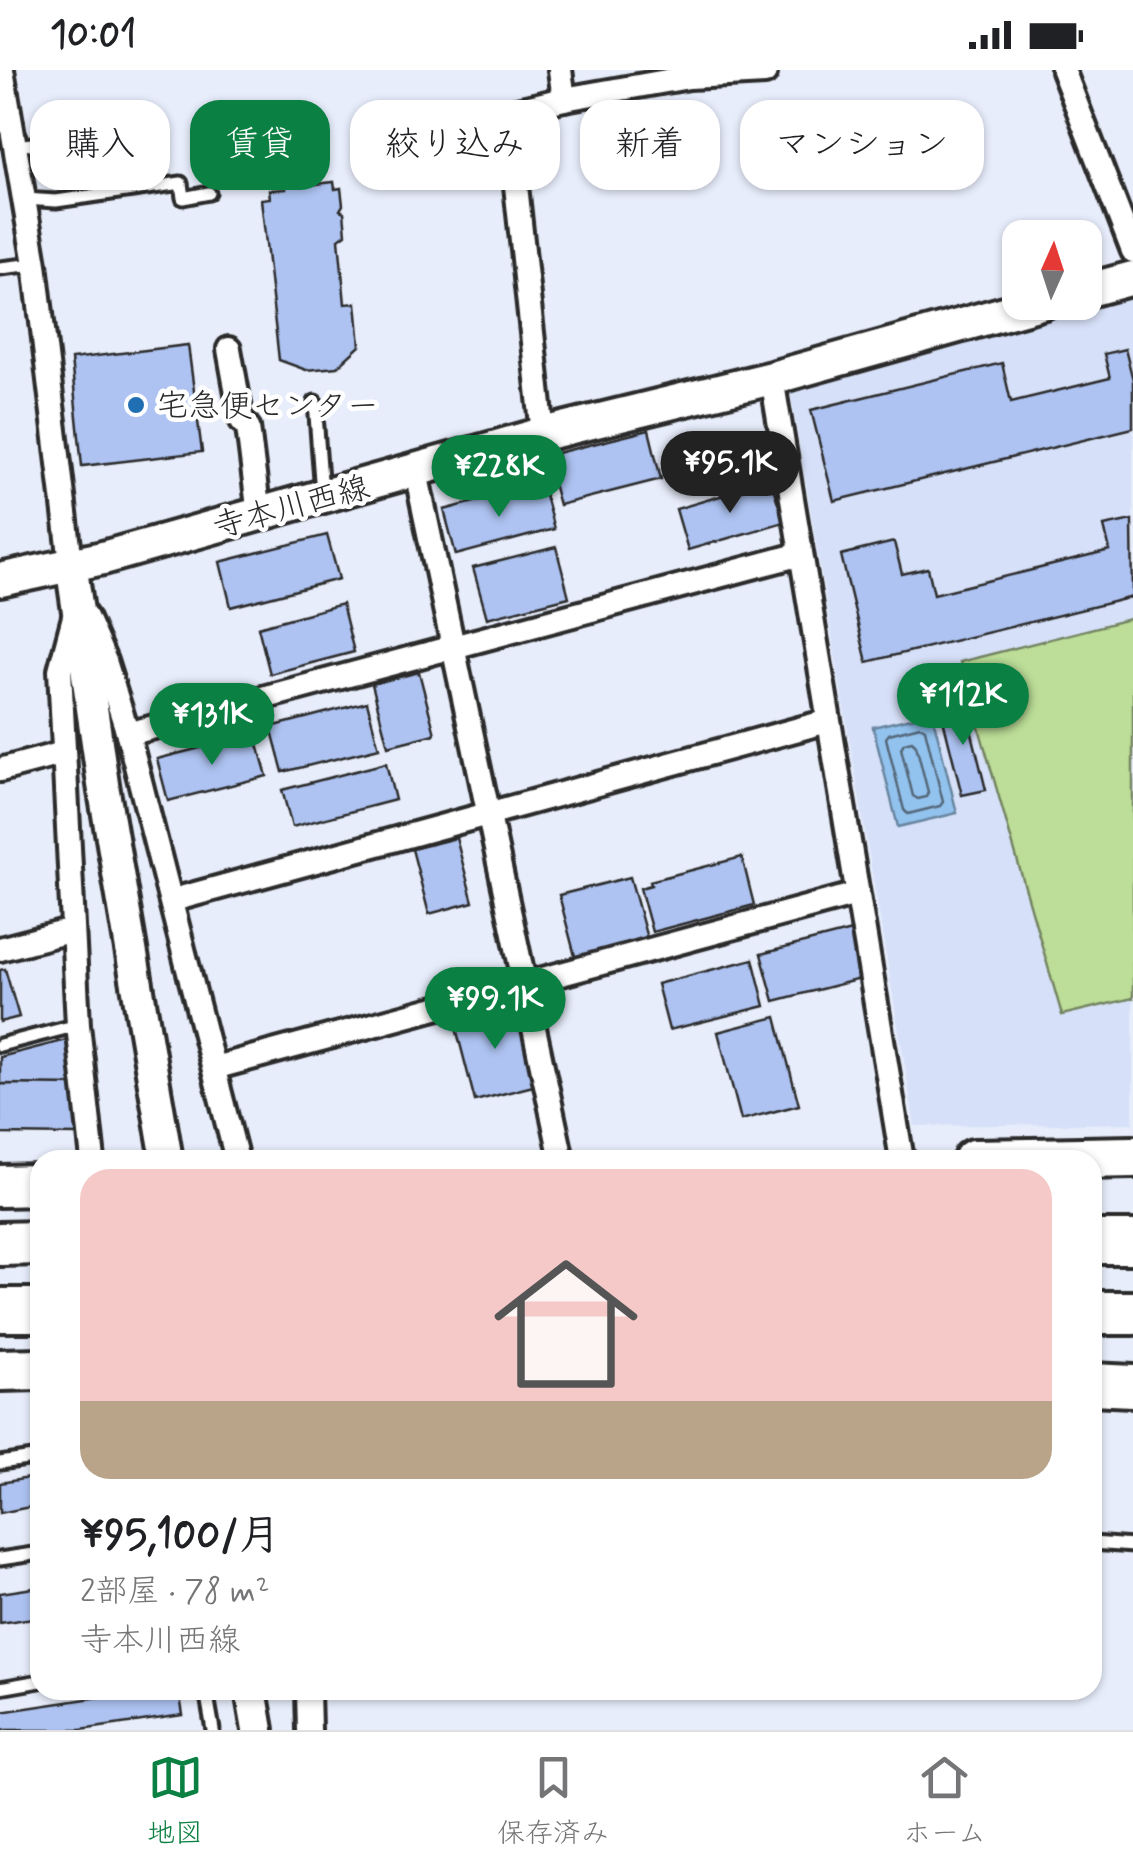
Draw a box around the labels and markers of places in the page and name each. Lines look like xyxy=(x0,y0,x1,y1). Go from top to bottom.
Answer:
place label: 宅急便センター xyxy=(156,386,379,428)
marker: 宅急便センター xyxy=(125,394,147,416)
pin: ¥95.1K xyxy=(649,431,811,516)
pin: ¥228K xyxy=(429,435,569,520)
pin: ¥112K xyxy=(893,663,1033,748)
pin: ¥131K xyxy=(142,683,282,768)
pin: ¥99.1K xyxy=(414,967,576,1052)

